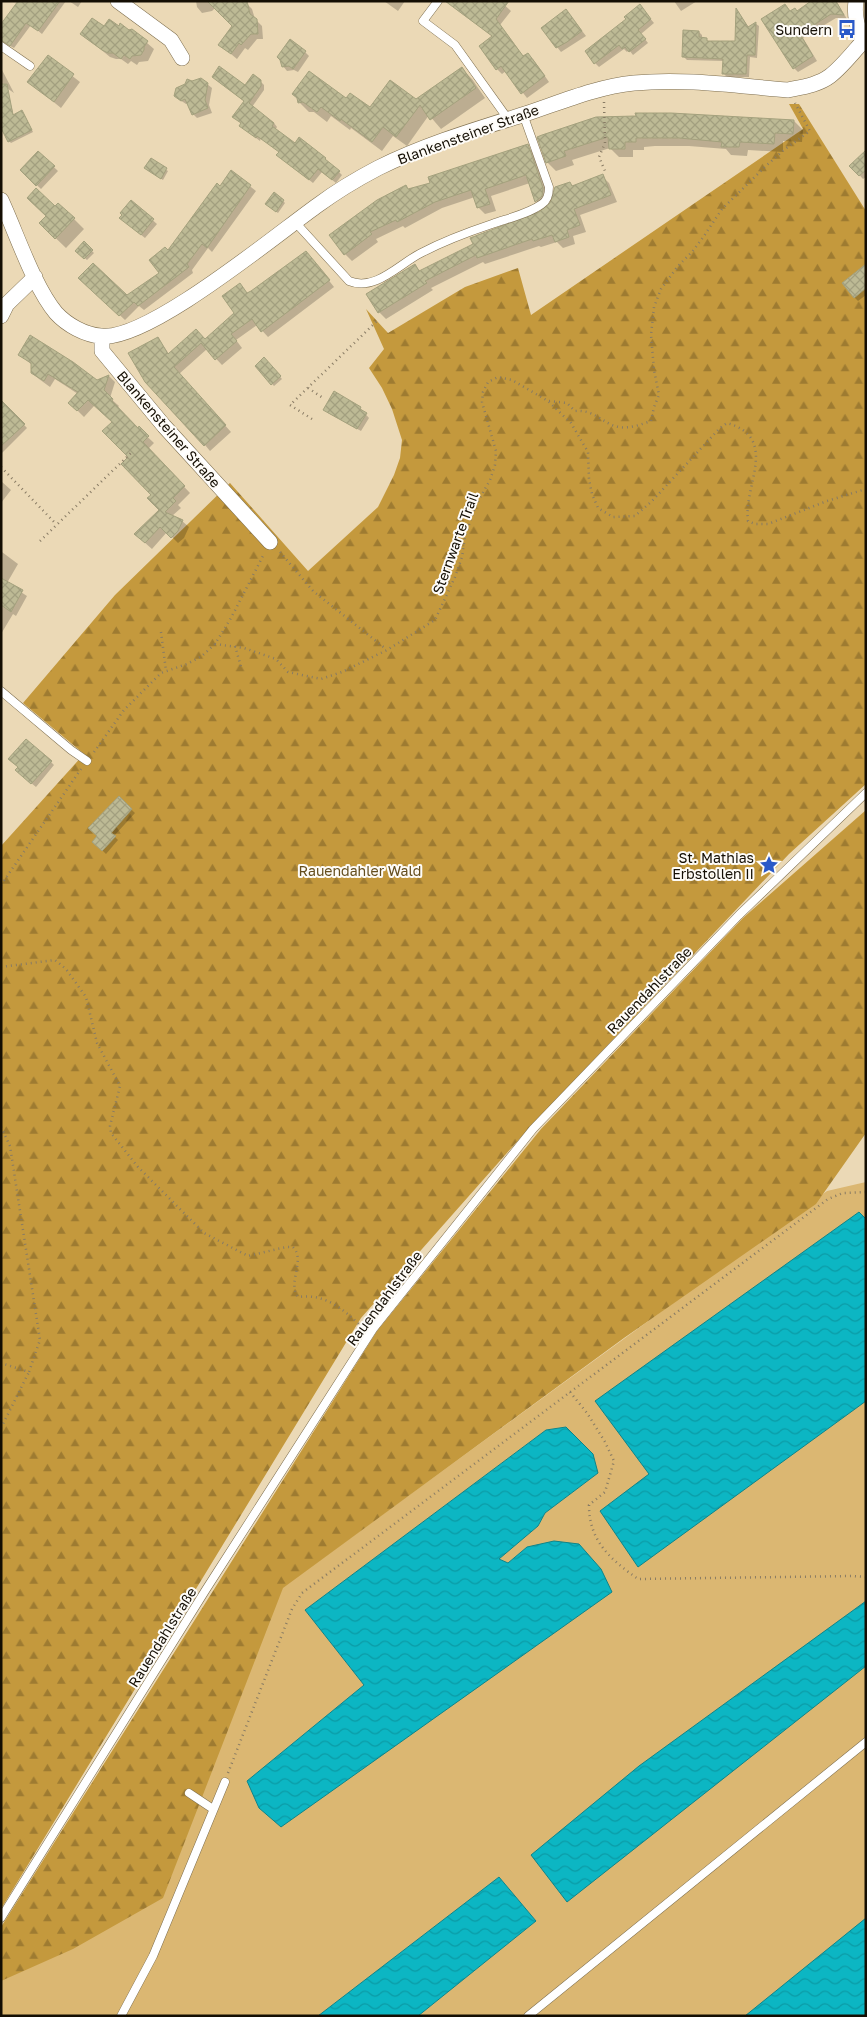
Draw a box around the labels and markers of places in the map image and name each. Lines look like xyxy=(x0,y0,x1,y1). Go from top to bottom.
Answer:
bus stop icon: Sundern xyxy=(836,18,858,40)
place label: Sundern xyxy=(775,21,832,38)
place label: St. Mathias Erbstollen II xyxy=(672,849,754,882)
place icon: St. Mathias Erbstollen II xyxy=(758,854,780,876)

